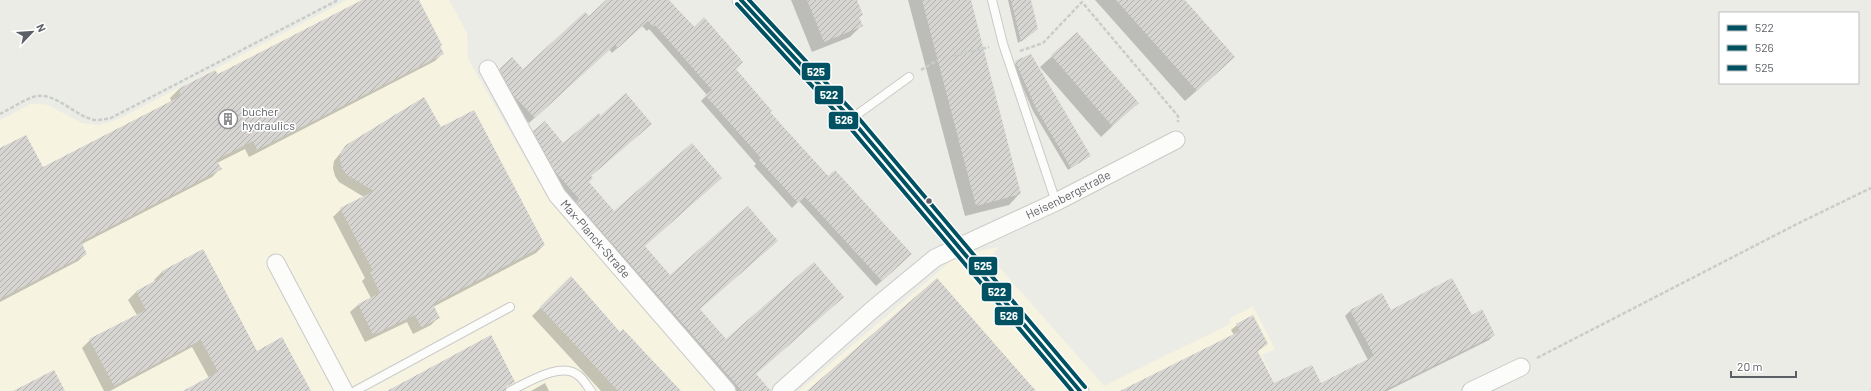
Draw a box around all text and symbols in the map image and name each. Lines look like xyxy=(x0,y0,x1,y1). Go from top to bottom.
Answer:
north arrow xyxy=(12,12,52,52)
legend xyxy=(1719,12,1859,84)
text: 522 xyxy=(1755,20,1774,34)
text: N xyxy=(34,21,49,34)
text: 526 xyxy=(1755,40,1774,54)
text: 525 xyxy=(1755,60,1774,74)
line badge: 525 xyxy=(801,62,831,81)
text: 525 xyxy=(807,65,825,78)
line badge: 522 xyxy=(814,85,844,105)
text: 522 xyxy=(820,88,838,101)
place label: bucher hydraulics xyxy=(242,104,295,132)
building icon: bucher hydraulics xyxy=(217,108,239,130)
line badge: 526 xyxy=(828,111,859,130)
text: 526 xyxy=(835,113,853,126)
street label: Heisenbergstraße xyxy=(1023,167,1113,221)
street label: Max-Planck-Straße xyxy=(558,196,634,280)
unlabelled marker xyxy=(924,196,934,206)
line badge: 525 xyxy=(968,256,998,276)
text: 525 xyxy=(974,259,992,272)
line badge: 522 xyxy=(981,282,1012,302)
text: 522 xyxy=(988,285,1006,298)
line badge: 526 xyxy=(994,306,1024,326)
text: 526 xyxy=(1000,309,1018,322)
scale bar xyxy=(1731,353,1796,379)
text: 20 m xyxy=(1737,359,1763,373)

